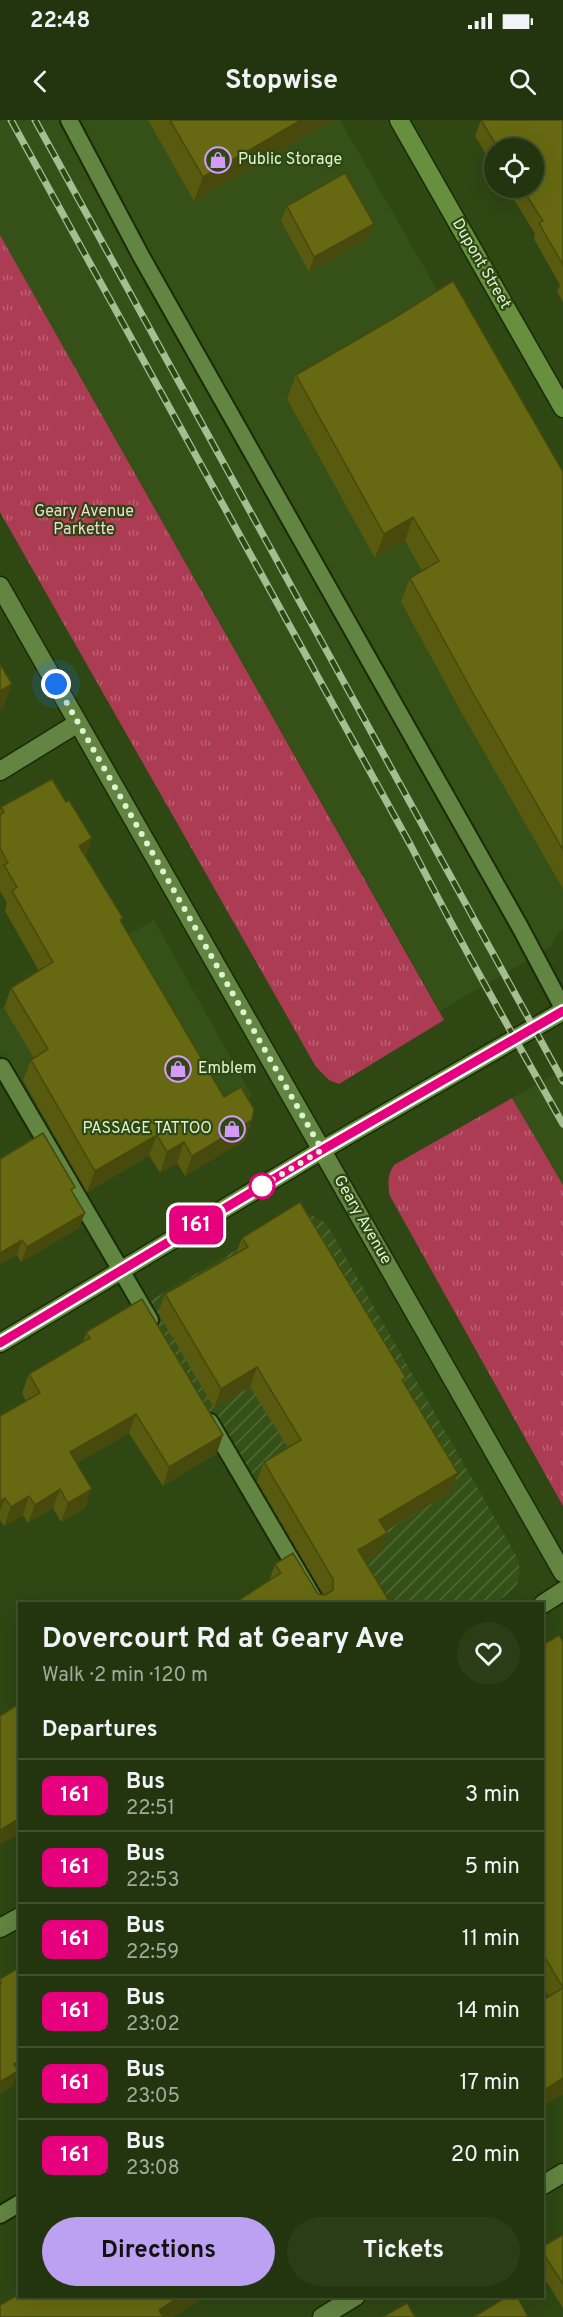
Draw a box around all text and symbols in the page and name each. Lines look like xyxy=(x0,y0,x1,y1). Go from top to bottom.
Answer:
text: 22:48 xyxy=(30,8,90,35)
text: Stopwise xyxy=(225,64,338,98)
icon: back xyxy=(24,65,57,98)
icon: search xyxy=(506,65,539,98)
map controls xyxy=(484,138,544,198)
button: locate xyxy=(484,138,544,198)
shop icon: Public Storage xyxy=(203,145,233,175)
place label: Public Storage xyxy=(238,150,342,170)
street label: Dupont Street xyxy=(447,215,515,313)
park label: Geary Avenue Parkette xyxy=(34,502,134,540)
your location xyxy=(41,669,71,699)
shop icon: Emblem xyxy=(163,1054,193,1084)
place label: Emblem xyxy=(198,1059,257,1079)
shop icon: PASSAGE TATTOO xyxy=(217,1114,247,1144)
place label: PASSAGE TATTOO xyxy=(83,1119,212,1139)
street label: Geary Avenue xyxy=(328,1172,396,1268)
unlabelled marker xyxy=(249,1173,275,1199)
line badge: 161 xyxy=(162,1206,230,1244)
text: 161 xyxy=(181,1212,211,1239)
text: Dovercourt Rd at Geary Ave xyxy=(42,1622,404,1658)
button: heart xyxy=(457,1622,520,1685)
text: Walk · 2 min · 120 m xyxy=(42,1663,208,1689)
text: Departures xyxy=(42,1717,158,1744)
text: Bus xyxy=(126,1769,165,1796)
text: 161 xyxy=(60,1782,90,1809)
text: 3 min xyxy=(465,1782,520,1809)
text: 22:51 xyxy=(126,1796,175,1822)
text: Bus xyxy=(126,1841,165,1868)
text: 161 xyxy=(60,1854,90,1881)
text: 5 min xyxy=(465,1854,520,1881)
text: 22:53 xyxy=(126,1868,179,1894)
text: Bus xyxy=(126,1913,165,1940)
text: 161 xyxy=(60,1926,90,1953)
text: 11 min xyxy=(462,1926,520,1953)
text: 22:59 xyxy=(126,1940,179,1966)
text: Bus xyxy=(126,1985,165,2012)
text: 161 xyxy=(60,1998,90,2025)
text: 14 min xyxy=(457,1998,520,2025)
text: 23:02 xyxy=(126,2012,180,2038)
text: Bus xyxy=(126,2057,165,2084)
text: 161 xyxy=(60,2070,90,2097)
text: 17 min xyxy=(460,2070,520,2097)
text: 23:05 xyxy=(126,2084,180,2110)
text: Bus xyxy=(126,2129,165,2156)
text: 161 xyxy=(60,2142,90,2169)
text: 20 min xyxy=(451,2142,520,2169)
text: 23:08 xyxy=(126,2156,180,2182)
button: Directions xyxy=(42,2217,275,2286)
button: Tickets xyxy=(287,2217,520,2286)

